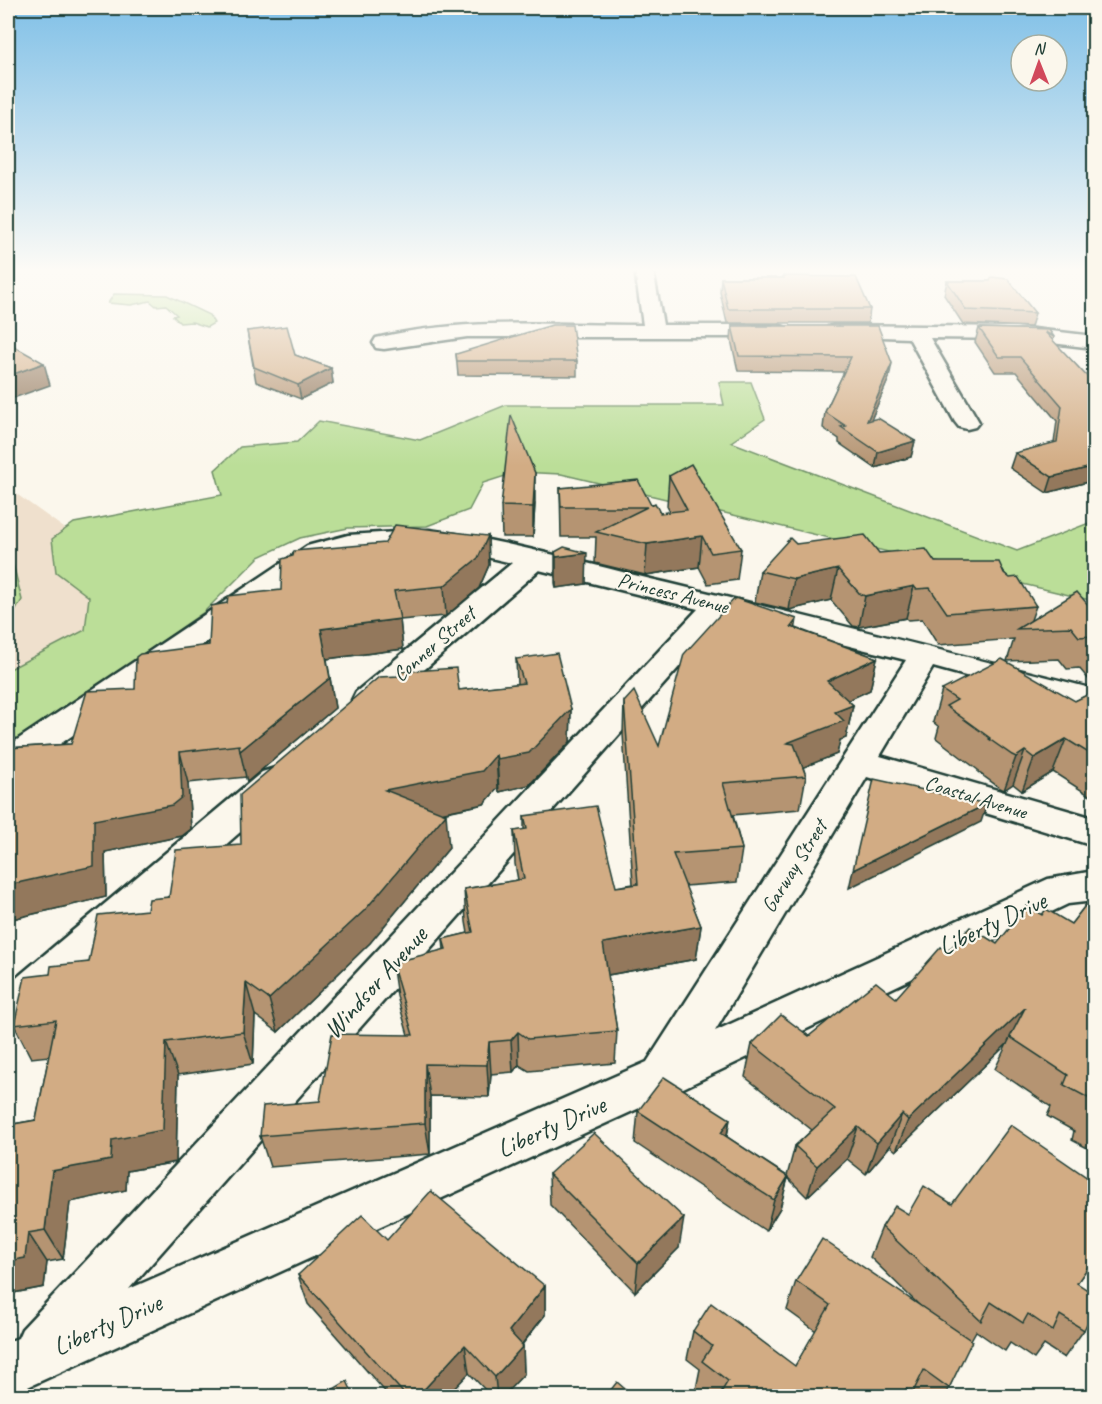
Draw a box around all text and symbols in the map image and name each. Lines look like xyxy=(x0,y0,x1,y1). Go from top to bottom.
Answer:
north arrow xyxy=(1009,33,1069,93)
text: N xyxy=(1034,39,1047,59)
street label: Princess Avenue xyxy=(615,567,732,620)
street label: Conner Street xyxy=(387,599,483,687)
street label: Coastal Avenue xyxy=(922,769,1031,825)
street label: Garway Street xyxy=(755,812,834,917)
street label: Liberty Drive xyxy=(933,883,1053,963)
street label: Windsor Avenue xyxy=(316,918,435,1045)
street label: Liberty Drive xyxy=(492,1087,612,1165)
street label: Liberty Drive xyxy=(48,1285,168,1363)

